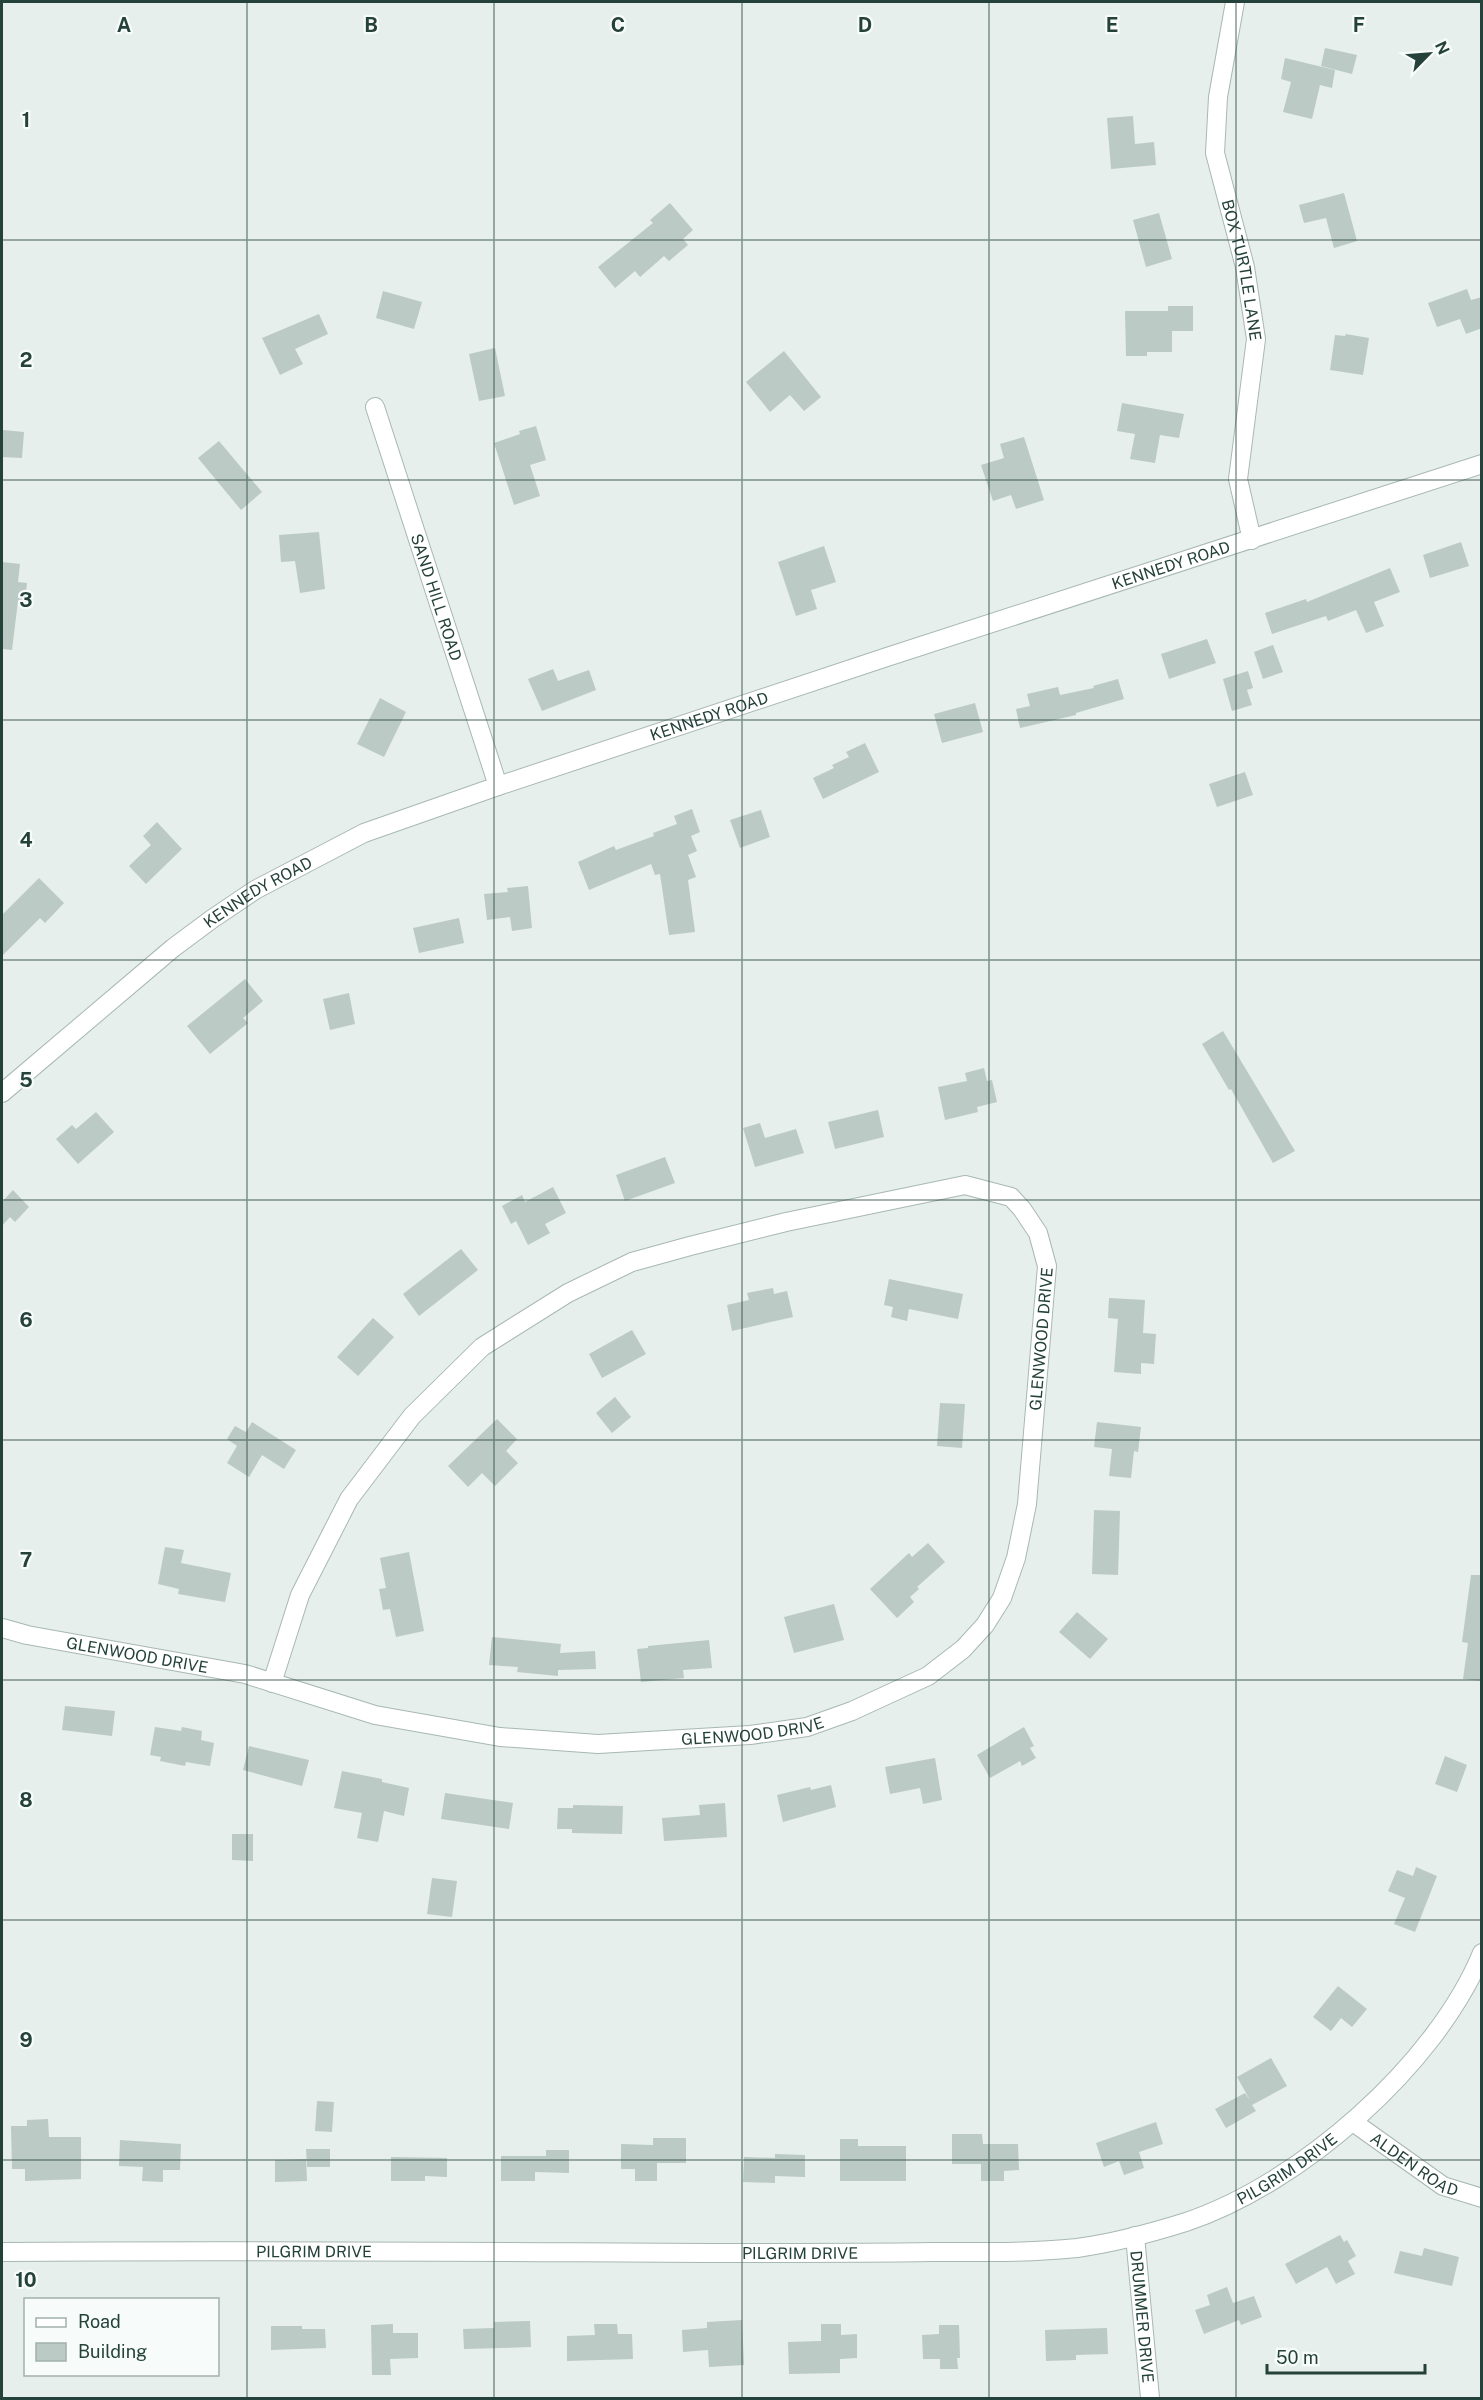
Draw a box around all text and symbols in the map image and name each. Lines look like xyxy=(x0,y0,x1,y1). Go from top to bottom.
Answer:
text: A xyxy=(117,13,131,37)
text: B xyxy=(364,13,378,37)
text: C xyxy=(611,13,625,37)
text: D xyxy=(858,13,872,37)
text: E xyxy=(1106,13,1118,37)
text: F xyxy=(1353,13,1365,37)
north arrow xyxy=(1399,24,1459,84)
text: N xyxy=(1431,38,1453,58)
text: 1 xyxy=(22,108,30,132)
street label: BOX TURTLE LANE xyxy=(1218,197,1266,342)
text: 2 xyxy=(20,348,32,372)
street label: SAND HILL ROAD xyxy=(407,531,466,663)
street label: KENNEDY ROAD xyxy=(1109,537,1233,593)
text: 3 xyxy=(19,588,33,612)
street label: KENNEDY ROAD xyxy=(647,688,771,744)
text: 4 xyxy=(19,828,33,852)
street label: KENNEDY ROAD xyxy=(200,852,315,932)
text: 5 xyxy=(19,1068,33,1092)
street label: GLENWOOD DRIVE xyxy=(1025,1266,1056,1411)
text: 6 xyxy=(19,1308,33,1332)
text: 7 xyxy=(20,1548,32,1572)
street label: GLENWOOD DRIVE xyxy=(65,1633,210,1677)
street label: GLENWOOD DRIVE xyxy=(681,1712,826,1749)
text: 8 xyxy=(19,1788,33,1812)
text: 9 xyxy=(19,2028,33,2052)
street label: ALDEN ROAD xyxy=(1367,2128,1461,2200)
street label: PILGRIM DRIVE xyxy=(1234,2129,1341,2208)
street label: PILGRIM DRIVE xyxy=(256,2242,372,2261)
street label: PILGRIM DRIVE xyxy=(742,2243,858,2262)
street label: DRUMMER DRIVE xyxy=(1127,2249,1158,2384)
text: 10 xyxy=(15,2268,37,2292)
legend xyxy=(24,2298,219,2376)
text: Road xyxy=(78,2311,121,2332)
scale bar xyxy=(1267,2337,1424,2375)
text: Building xyxy=(78,2341,147,2362)
text: 50 m xyxy=(1276,2347,1319,2368)

